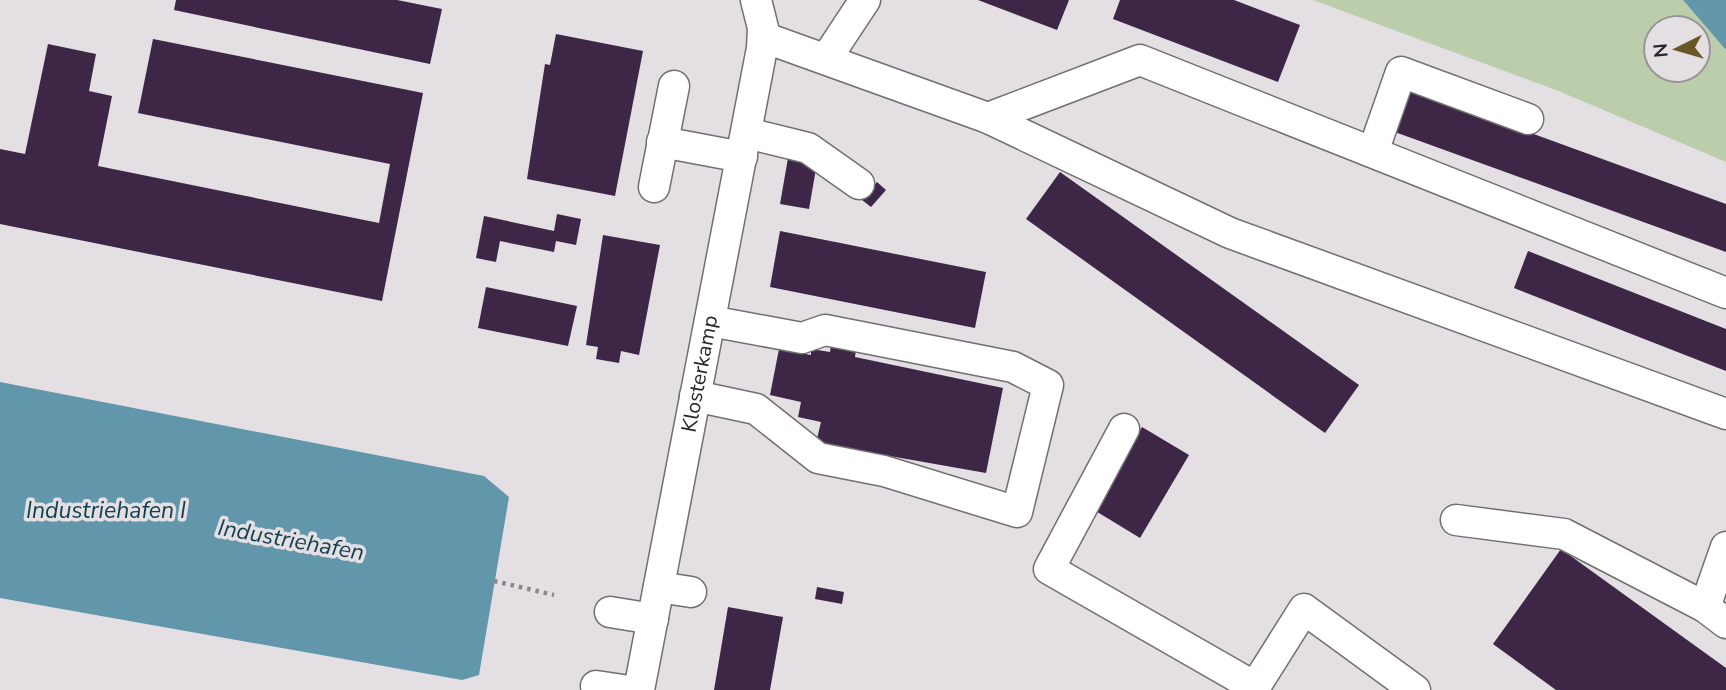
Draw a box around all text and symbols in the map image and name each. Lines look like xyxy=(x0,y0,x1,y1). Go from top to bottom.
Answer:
north arrow xyxy=(1642,14,1712,84)
text: N xyxy=(1647,42,1675,59)
street label: Klosterkamp xyxy=(675,313,725,435)
water label: Industriehafen I xyxy=(26,495,186,526)
water label: Industriehafen xyxy=(215,512,367,568)

